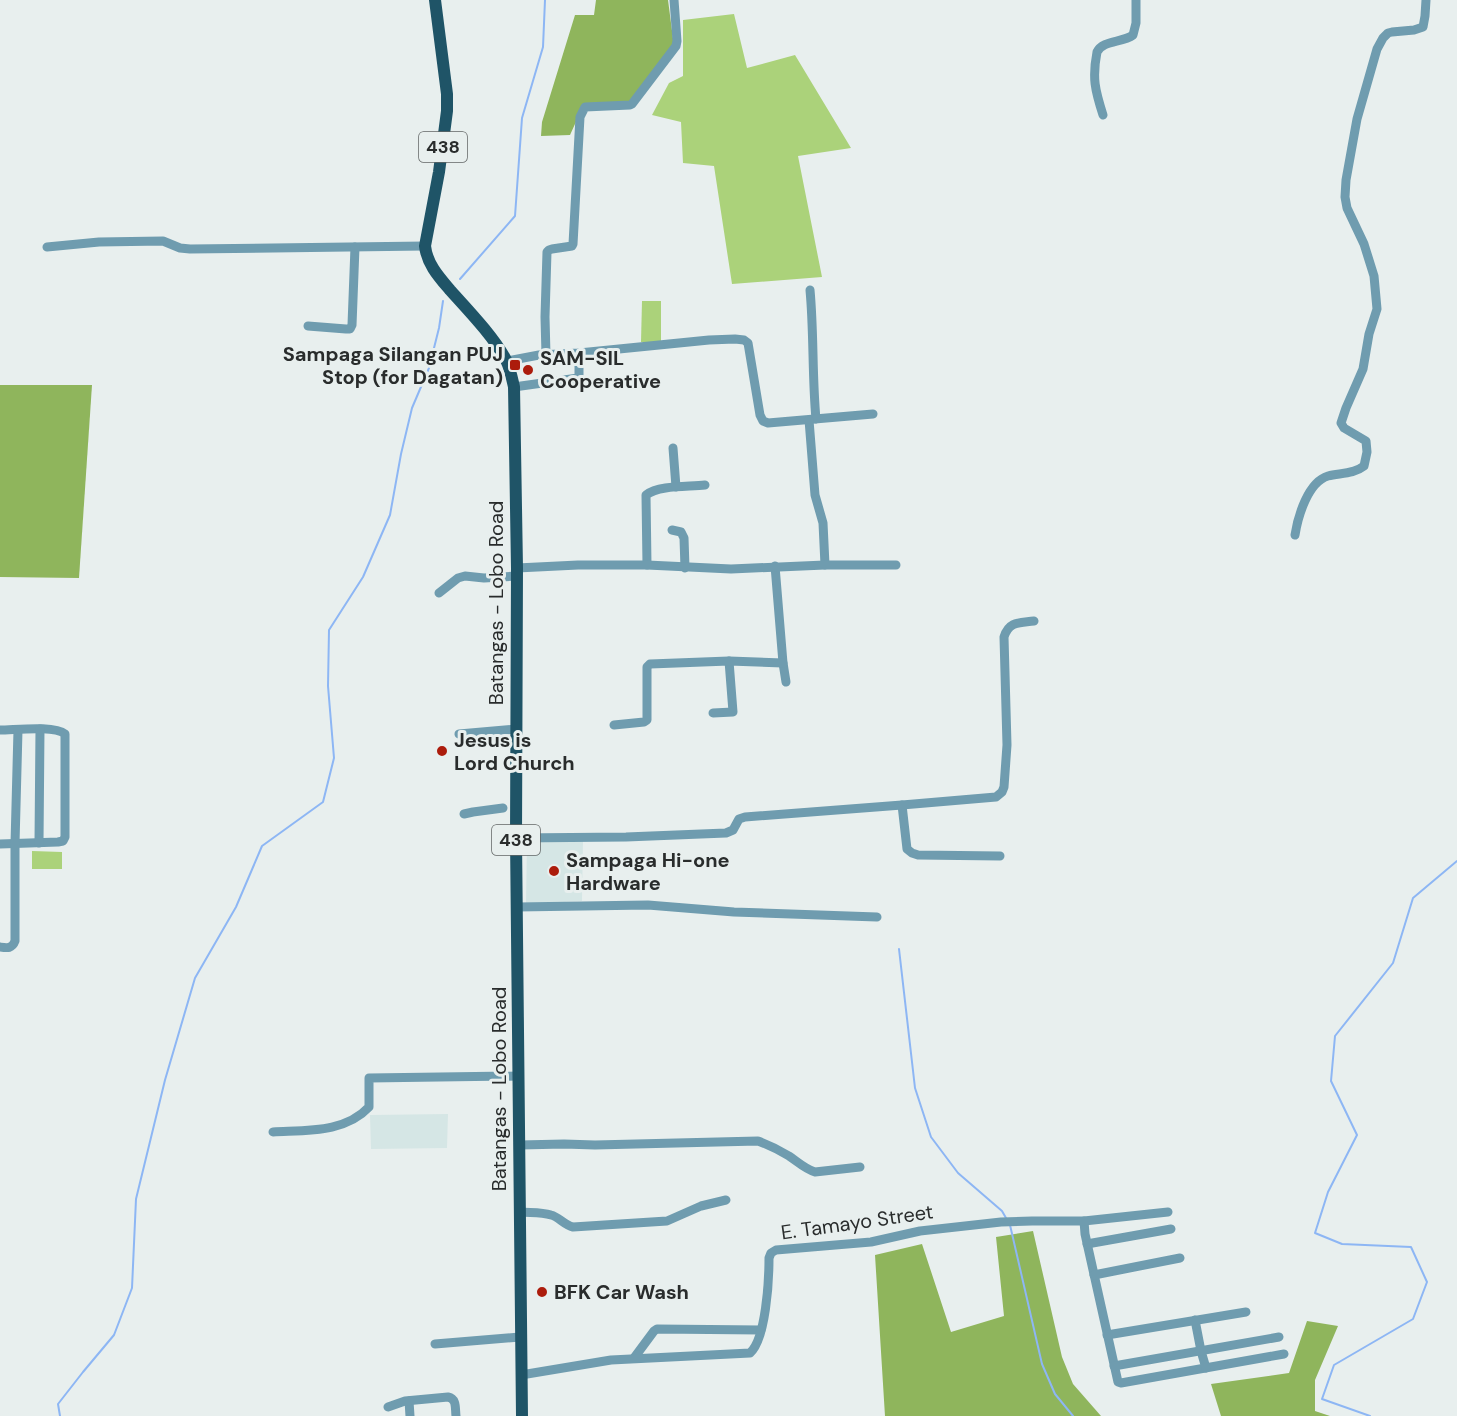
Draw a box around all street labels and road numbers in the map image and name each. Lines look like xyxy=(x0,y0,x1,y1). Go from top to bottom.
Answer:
road number: 438 xyxy=(419,132,467,162)
street label: Batangas - Lobo Road xyxy=(483,501,509,705)
road number: 438 xyxy=(492,825,540,855)
street label: Batangas - Lobo Road xyxy=(486,987,512,1191)
street label: E. Tamayo Street xyxy=(779,1198,935,1246)

